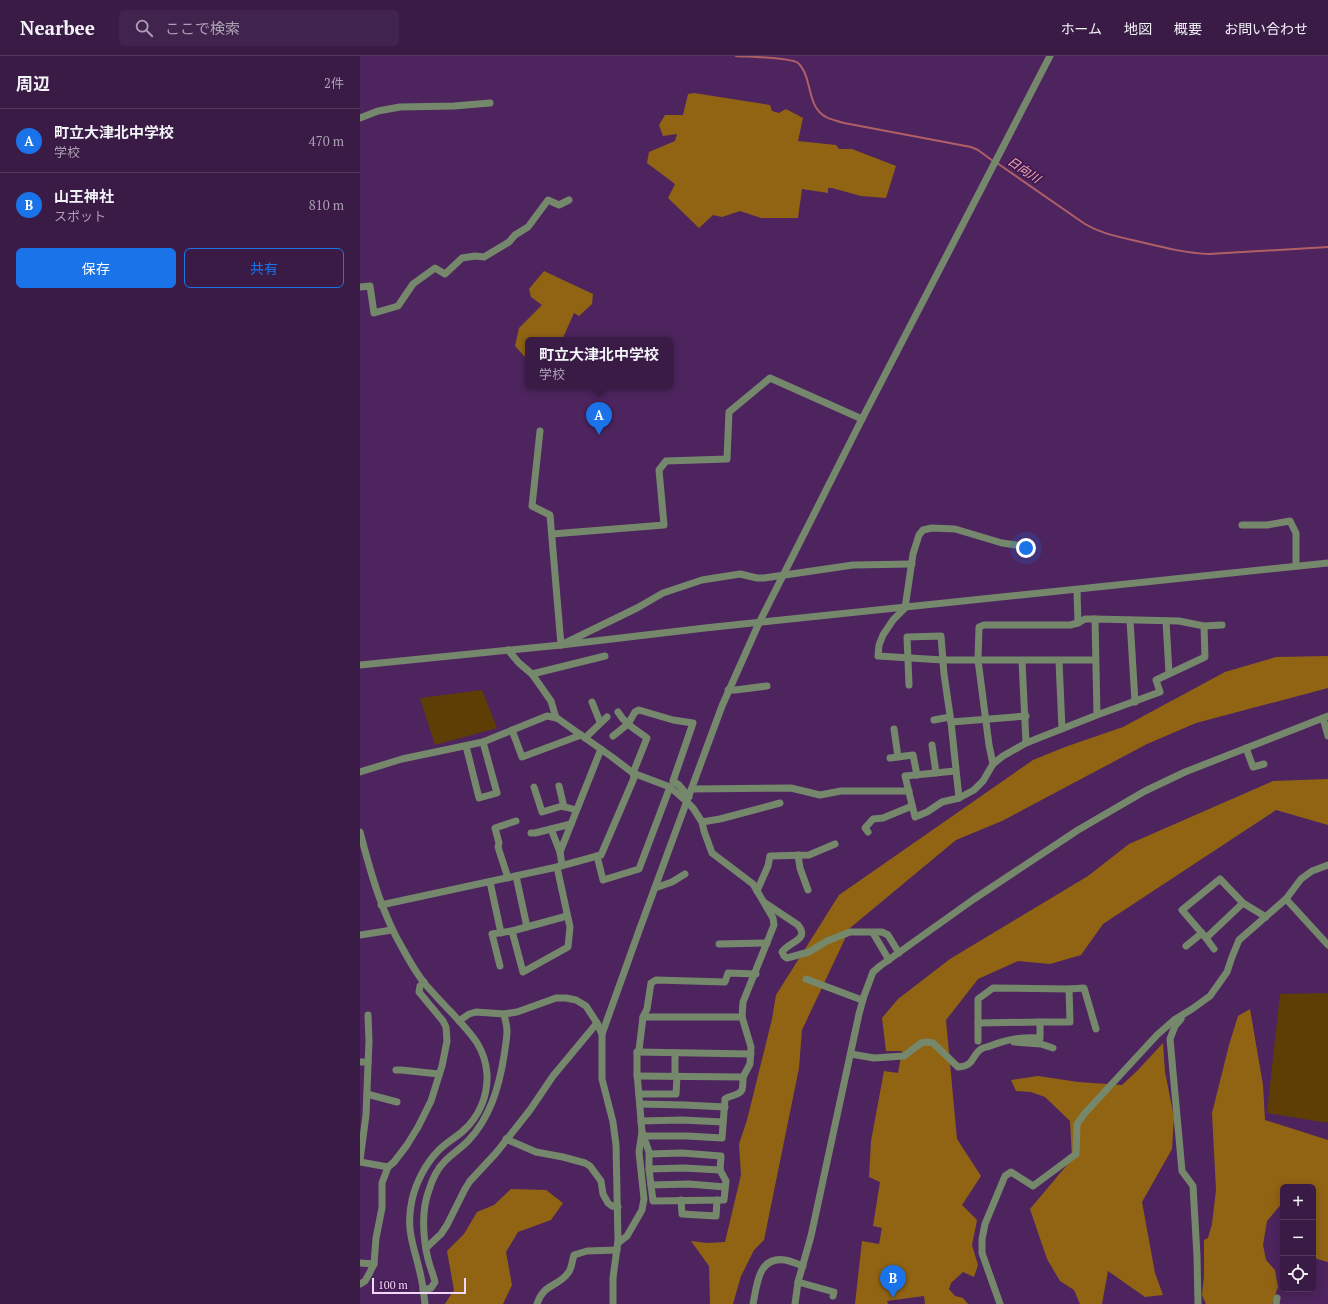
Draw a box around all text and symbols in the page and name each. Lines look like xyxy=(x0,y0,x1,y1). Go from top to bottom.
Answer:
search box xyxy=(119,10,399,46)
text: Nearbee xyxy=(20,15,95,40)
icon: search xyxy=(133,17,155,39)
text: ここで検索 xyxy=(165,18,240,38)
text: ホーム xyxy=(1060,19,1102,38)
text: 地図 xyxy=(1124,19,1152,38)
text: 概要 xyxy=(1174,19,1202,38)
text: お問い合わせ xyxy=(1224,19,1308,38)
text: 周辺 xyxy=(16,72,50,95)
text: 2件 xyxy=(324,74,344,92)
text: 町立大津北中学校 xyxy=(54,122,174,142)
text: A xyxy=(24,132,34,150)
text: 470 m xyxy=(309,132,344,150)
text: 学校 xyxy=(54,143,80,161)
water label: 日向川 xyxy=(1005,153,1045,187)
text: 山王神社 xyxy=(54,186,114,206)
text: B xyxy=(25,196,33,214)
text: 810 m xyxy=(309,196,344,214)
text: スポット xyxy=(54,207,106,225)
button: 保存 xyxy=(16,248,176,288)
button: 共有 xyxy=(184,248,344,288)
popup xyxy=(525,337,673,389)
text: 町立大津北中学校 xyxy=(539,344,659,364)
text: 学校 xyxy=(539,365,565,383)
pin: A xyxy=(586,402,612,435)
your location xyxy=(1016,538,1036,558)
map controls xyxy=(1280,1184,1316,1292)
button: + xyxy=(1280,1184,1316,1220)
button: − xyxy=(1280,1220,1316,1256)
button: locate xyxy=(1280,1256,1316,1292)
pin: B xyxy=(880,1265,906,1298)
scale bar xyxy=(372,1276,466,1295)
text: 100 m xyxy=(378,1278,408,1292)

